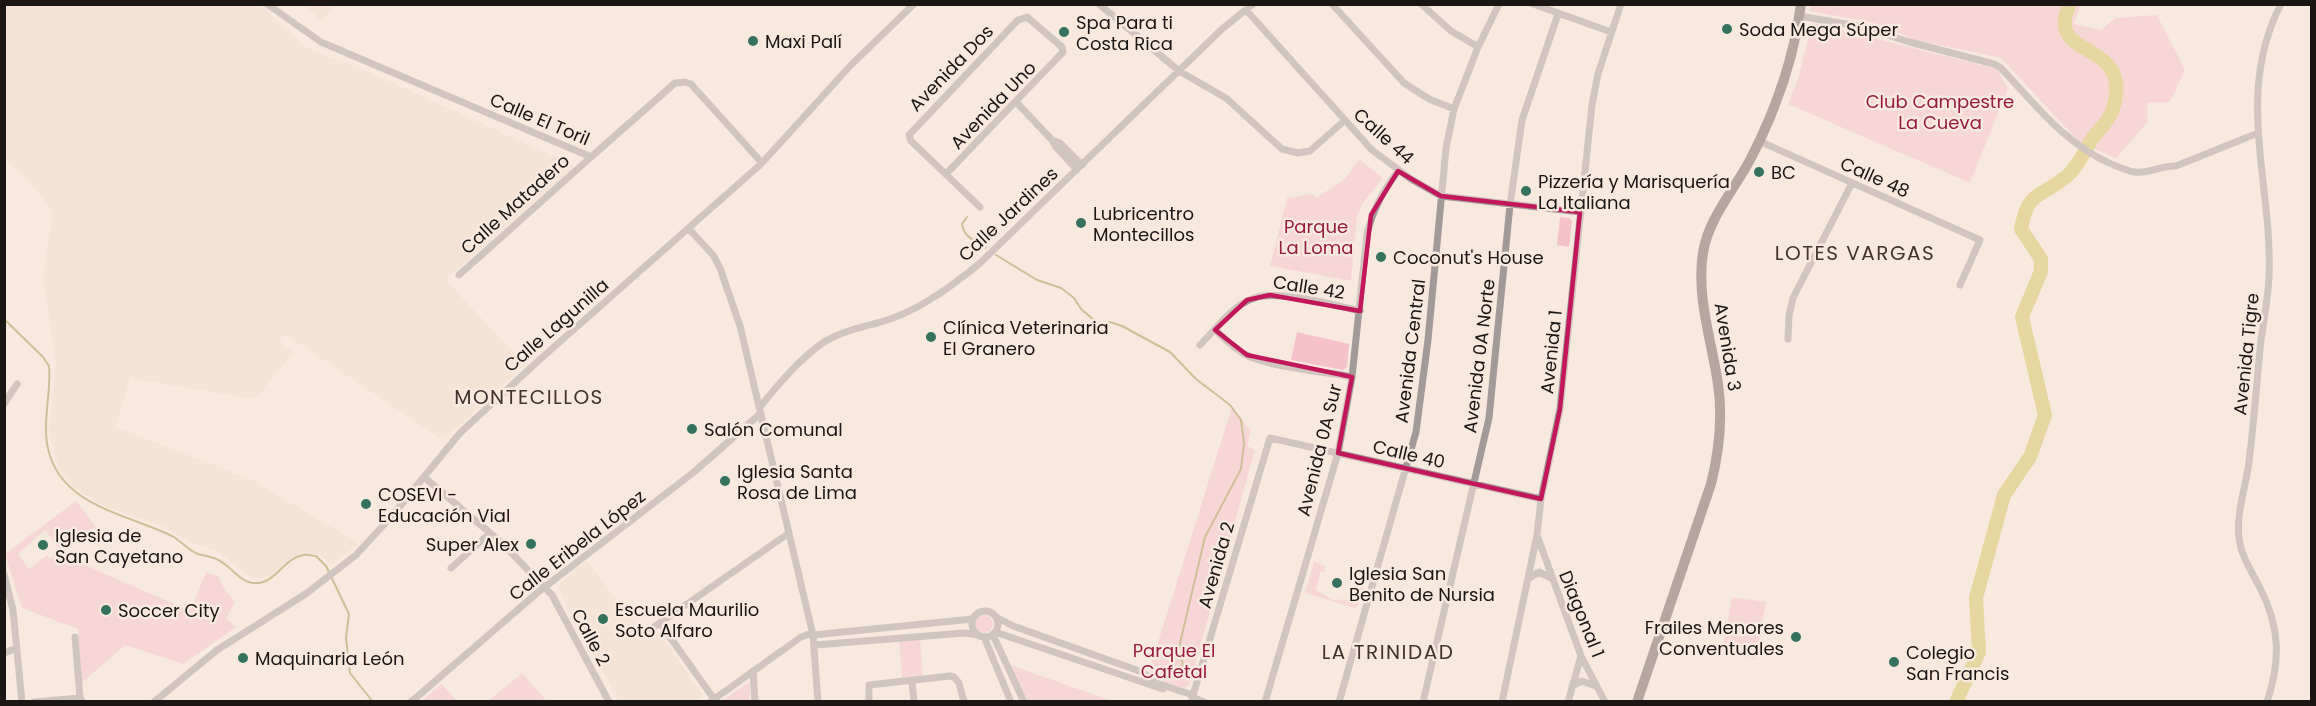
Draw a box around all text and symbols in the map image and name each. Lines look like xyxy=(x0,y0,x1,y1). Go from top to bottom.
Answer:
place label: Spa Para ti Costa Rica xyxy=(1076,10,1173,56)
place label: Soda Mega Súper xyxy=(1739,17,1898,42)
street label: Avenida Dos xyxy=(903,19,999,117)
marker: Soda Mega Súper xyxy=(1720,22,1734,36)
marker: Spa Para ti Costa Rica xyxy=(1057,25,1071,39)
place label: Maxi Palí xyxy=(765,29,842,54)
marker: Maxi Palí xyxy=(746,34,760,48)
street label: Avenida Uno xyxy=(945,55,1041,155)
street label: Calle El Toril xyxy=(486,87,594,151)
park label: Club Campestre La Cueva xyxy=(1866,89,2014,135)
street label: Calle 44 xyxy=(1348,102,1420,170)
street label: Calle Matadero xyxy=(455,148,575,260)
street label: Calle 48 xyxy=(1836,151,1914,203)
place label: BC xyxy=(1771,160,1796,185)
street label: Calle Jardines xyxy=(953,161,1063,267)
marker: BC xyxy=(1752,165,1766,179)
place label: Pizzería y Marisquería La Italiana xyxy=(1538,169,1730,215)
marker: Pizzería y Marisquería La Italiana xyxy=(1519,184,1533,198)
place label: Lubricentro Montecillos xyxy=(1093,201,1194,247)
park label: Parque La Loma xyxy=(1279,214,1353,260)
marker: Lubricentro Montecillos xyxy=(1074,216,1088,230)
district label: LOTES VARGAS xyxy=(1775,239,1935,267)
place label: Coconut's House xyxy=(1393,245,1544,270)
marker: Coconut's House xyxy=(1374,250,1388,264)
street label: Calle 42 xyxy=(1271,269,1347,305)
street label: Calle Lagunilla xyxy=(498,272,614,378)
street label: Avenida 0A Norte xyxy=(1457,277,1501,435)
street label: Avenida Central xyxy=(1389,278,1431,424)
street label: Avenida Tigre xyxy=(2227,292,2265,416)
street label: Avenida 3 xyxy=(1709,301,1747,393)
street label: Avenida 1 xyxy=(1534,309,1568,395)
place label: Clínica Veterinaria El Granero xyxy=(943,315,1109,361)
marker: Clínica Veterinaria El Granero xyxy=(924,330,938,344)
street label: Avenida 0A Sur xyxy=(1290,381,1348,519)
district label: MONTECILLOS xyxy=(454,383,604,411)
place label: Salón Comunal xyxy=(704,417,843,442)
marker: Salón Comunal xyxy=(685,422,699,436)
street label: Calle 40 xyxy=(1370,434,1448,474)
place label: Iglesia Santa Rosa de Lima xyxy=(737,459,857,505)
marker: Iglesia Santa Rosa de Lima xyxy=(718,474,732,488)
place label: COSEVI - Educación Vial xyxy=(378,482,510,528)
street label: Calle Eribela López xyxy=(504,484,650,606)
marker: COSEVI - Educación Vial xyxy=(359,497,373,511)
street label: Avenida 2 xyxy=(1192,519,1240,611)
place label: Iglesia de San Cayetano xyxy=(55,523,183,569)
place label: Super Alex xyxy=(426,532,519,557)
marker: Super Alex xyxy=(524,537,538,551)
marker: Iglesia de San Cayetano xyxy=(36,538,50,552)
place label: Iglesia San Benito de Nursia xyxy=(1349,561,1495,607)
street label: Diagonal 1 xyxy=(1553,567,1611,661)
marker: Iglesia San Benito de Nursia xyxy=(1330,576,1344,590)
place label: Escuela Maurilio Soto Alfaro xyxy=(615,597,759,643)
place label: Soccer City xyxy=(118,598,220,623)
marker: Soccer City xyxy=(99,603,113,617)
street label: Calle 2 xyxy=(566,604,616,670)
marker: Escuela Maurilio Soto Alfaro xyxy=(596,612,610,626)
place label: Frailes Menores Conventuales xyxy=(1645,615,1784,661)
marker: Frailes Menores Conventuales xyxy=(1789,630,1803,644)
park label: Parque El Cafetal xyxy=(1133,638,1215,684)
district label: LA TRINIDAD xyxy=(1322,638,1454,666)
place label: Colegio San Francis xyxy=(1906,640,2009,686)
place label: Maquinaria León xyxy=(255,646,405,671)
marker: Maquinaria León xyxy=(236,651,250,665)
marker: Colegio San Francis xyxy=(1887,655,1901,669)

